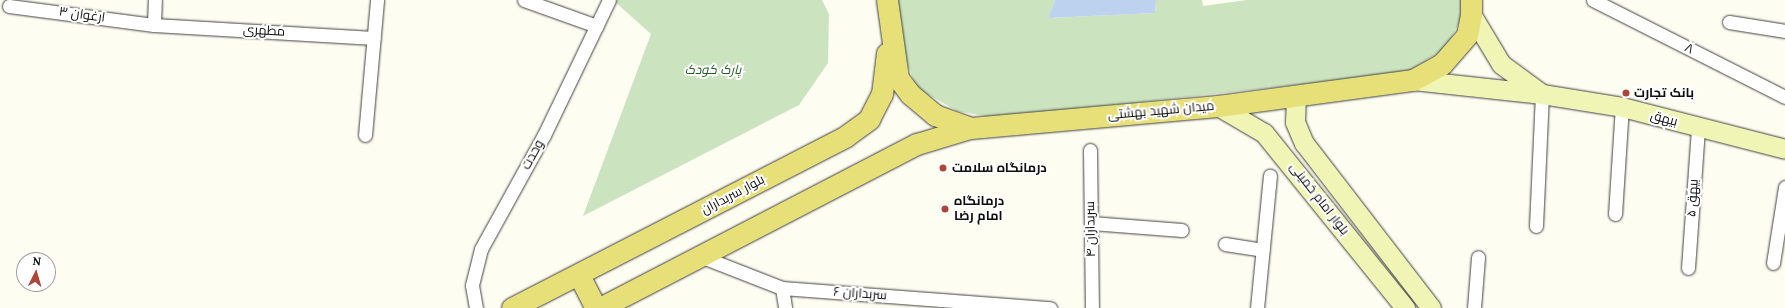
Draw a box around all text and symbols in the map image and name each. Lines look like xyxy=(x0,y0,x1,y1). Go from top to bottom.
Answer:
street label: ارغوان ۳ xyxy=(58,4,106,26)
street label: مطهری xyxy=(243,22,285,40)
street label: ۸ xyxy=(1682,40,1696,58)
park label: پارک کودک xyxy=(685,62,741,78)
place label: بانک تجارت xyxy=(1634,85,1694,101)
marker: بانک تجارت xyxy=(1621,88,1631,98)
street label: میدان شهید بهشتی xyxy=(1107,99,1215,123)
street label: بیهق xyxy=(1649,108,1679,130)
street label: وحدت xyxy=(519,137,547,173)
place label: درمانگاه سلامت xyxy=(952,160,1047,176)
street label: بلوار امام خمینی xyxy=(1286,160,1352,238)
marker: درمانگاه سلامت xyxy=(937,162,949,174)
street label: بلوار سربداران xyxy=(699,172,767,218)
street label: بیهق ۵ xyxy=(1684,178,1702,218)
place label: درمانگاه امام رضا xyxy=(954,194,1004,225)
street label: سربداران ۴ xyxy=(1083,201,1099,257)
marker: درمانگاه امام رضا xyxy=(939,203,951,215)
north arrow xyxy=(16,252,56,292)
text: N xyxy=(32,254,42,268)
street label: سربداران ۶ xyxy=(833,284,887,304)

